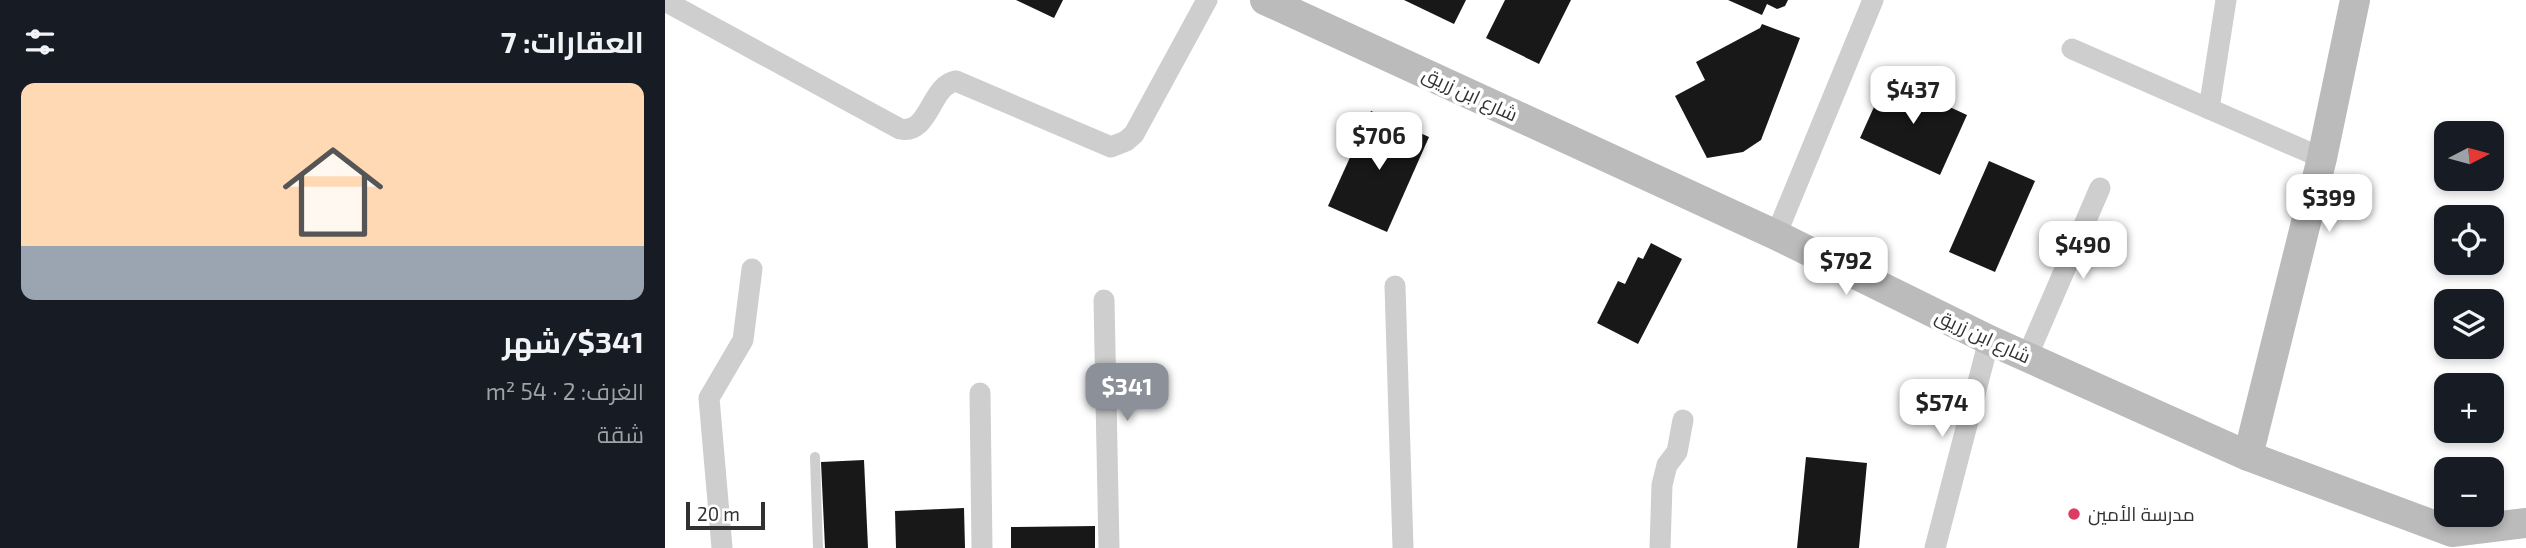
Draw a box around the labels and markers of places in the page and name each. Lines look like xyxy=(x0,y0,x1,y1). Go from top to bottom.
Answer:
pin: $437 xyxy=(1872,66,1954,126)
pin: $706 xyxy=(1338,113,1420,172)
pin: $399 xyxy=(2288,174,2370,234)
pin: $490 xyxy=(2042,222,2124,281)
pin: $792 xyxy=(1805,238,1887,297)
pin: $341 xyxy=(1086,364,1168,423)
pin: $574 xyxy=(1901,380,1983,439)
place label: مدرسة الأمين xyxy=(2088,502,2195,526)
marker: مدرسة الأمين xyxy=(2066,506,2082,522)

